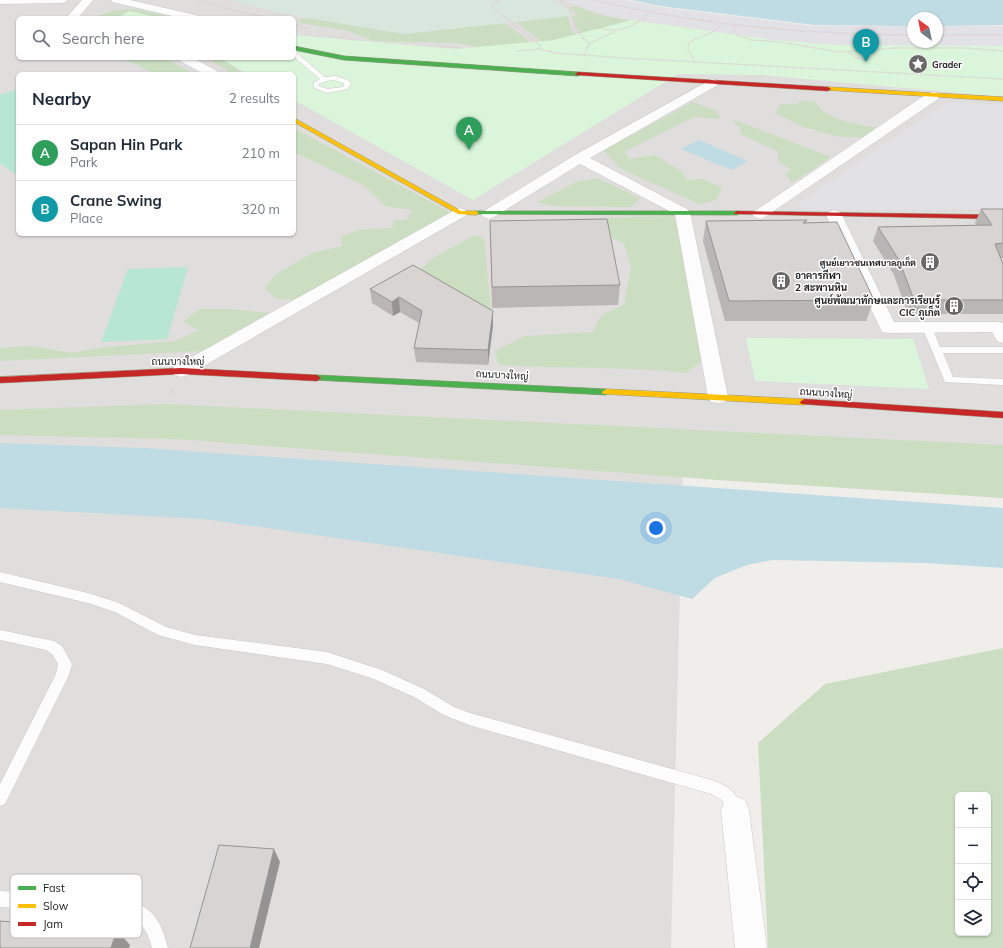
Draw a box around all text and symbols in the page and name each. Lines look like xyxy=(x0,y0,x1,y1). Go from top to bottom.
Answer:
north arrow xyxy=(907,12,943,48)
search box xyxy=(16,16,296,60)
icon: search xyxy=(30,27,52,49)
text: Search here xyxy=(62,29,144,48)
pin: B xyxy=(853,29,879,62)
place icon: Grader xyxy=(907,53,929,75)
place label: Grader xyxy=(932,59,962,70)
text: Nearby xyxy=(32,88,91,109)
text: 2 results xyxy=(229,90,280,106)
pin: A xyxy=(456,117,482,150)
text: Sapan Hin Park xyxy=(70,135,183,154)
text: A xyxy=(40,145,50,161)
text: 210 m xyxy=(242,145,280,161)
text: Park xyxy=(70,154,97,170)
text: Crane Swing xyxy=(70,191,162,210)
text: B xyxy=(41,201,49,217)
text: 320 m xyxy=(242,201,280,217)
text: Place xyxy=(70,210,103,226)
building icon: ศูนย์เยาวชนเทศบาลภูเก็ต xyxy=(919,251,941,273)
place label: ศูนย์เยาวชนเทศบาลภูเก็ต xyxy=(820,256,916,269)
place label: อาคารกีฬา 2 สะพานหิน xyxy=(795,269,848,294)
building icon: อาคารกีฬา 2 สะพานหิน xyxy=(770,270,792,292)
place label: ศูนย์พัฒนาทักษและการเรียนรู้ CIC ภูเก็ต xyxy=(814,293,941,320)
building icon: ศูนย์พัฒนาทักษและการเรียนรู้ CIC ภูเก็ต xyxy=(943,295,965,317)
street label: ถนนบางใหญ่ xyxy=(152,355,204,368)
street label: ถนนบางใหญ่ xyxy=(475,367,529,383)
street label: ถนนบางใหญ่ xyxy=(799,385,853,401)
your location xyxy=(646,518,666,538)
map controls xyxy=(955,792,991,936)
button: + xyxy=(955,792,991,828)
button: − xyxy=(955,828,991,864)
button: locate xyxy=(955,864,991,900)
legend xyxy=(10,874,142,938)
text: Fast xyxy=(43,881,65,895)
text: Slow xyxy=(43,899,69,913)
button: layers xyxy=(955,900,991,936)
text: Jam xyxy=(43,917,63,931)

